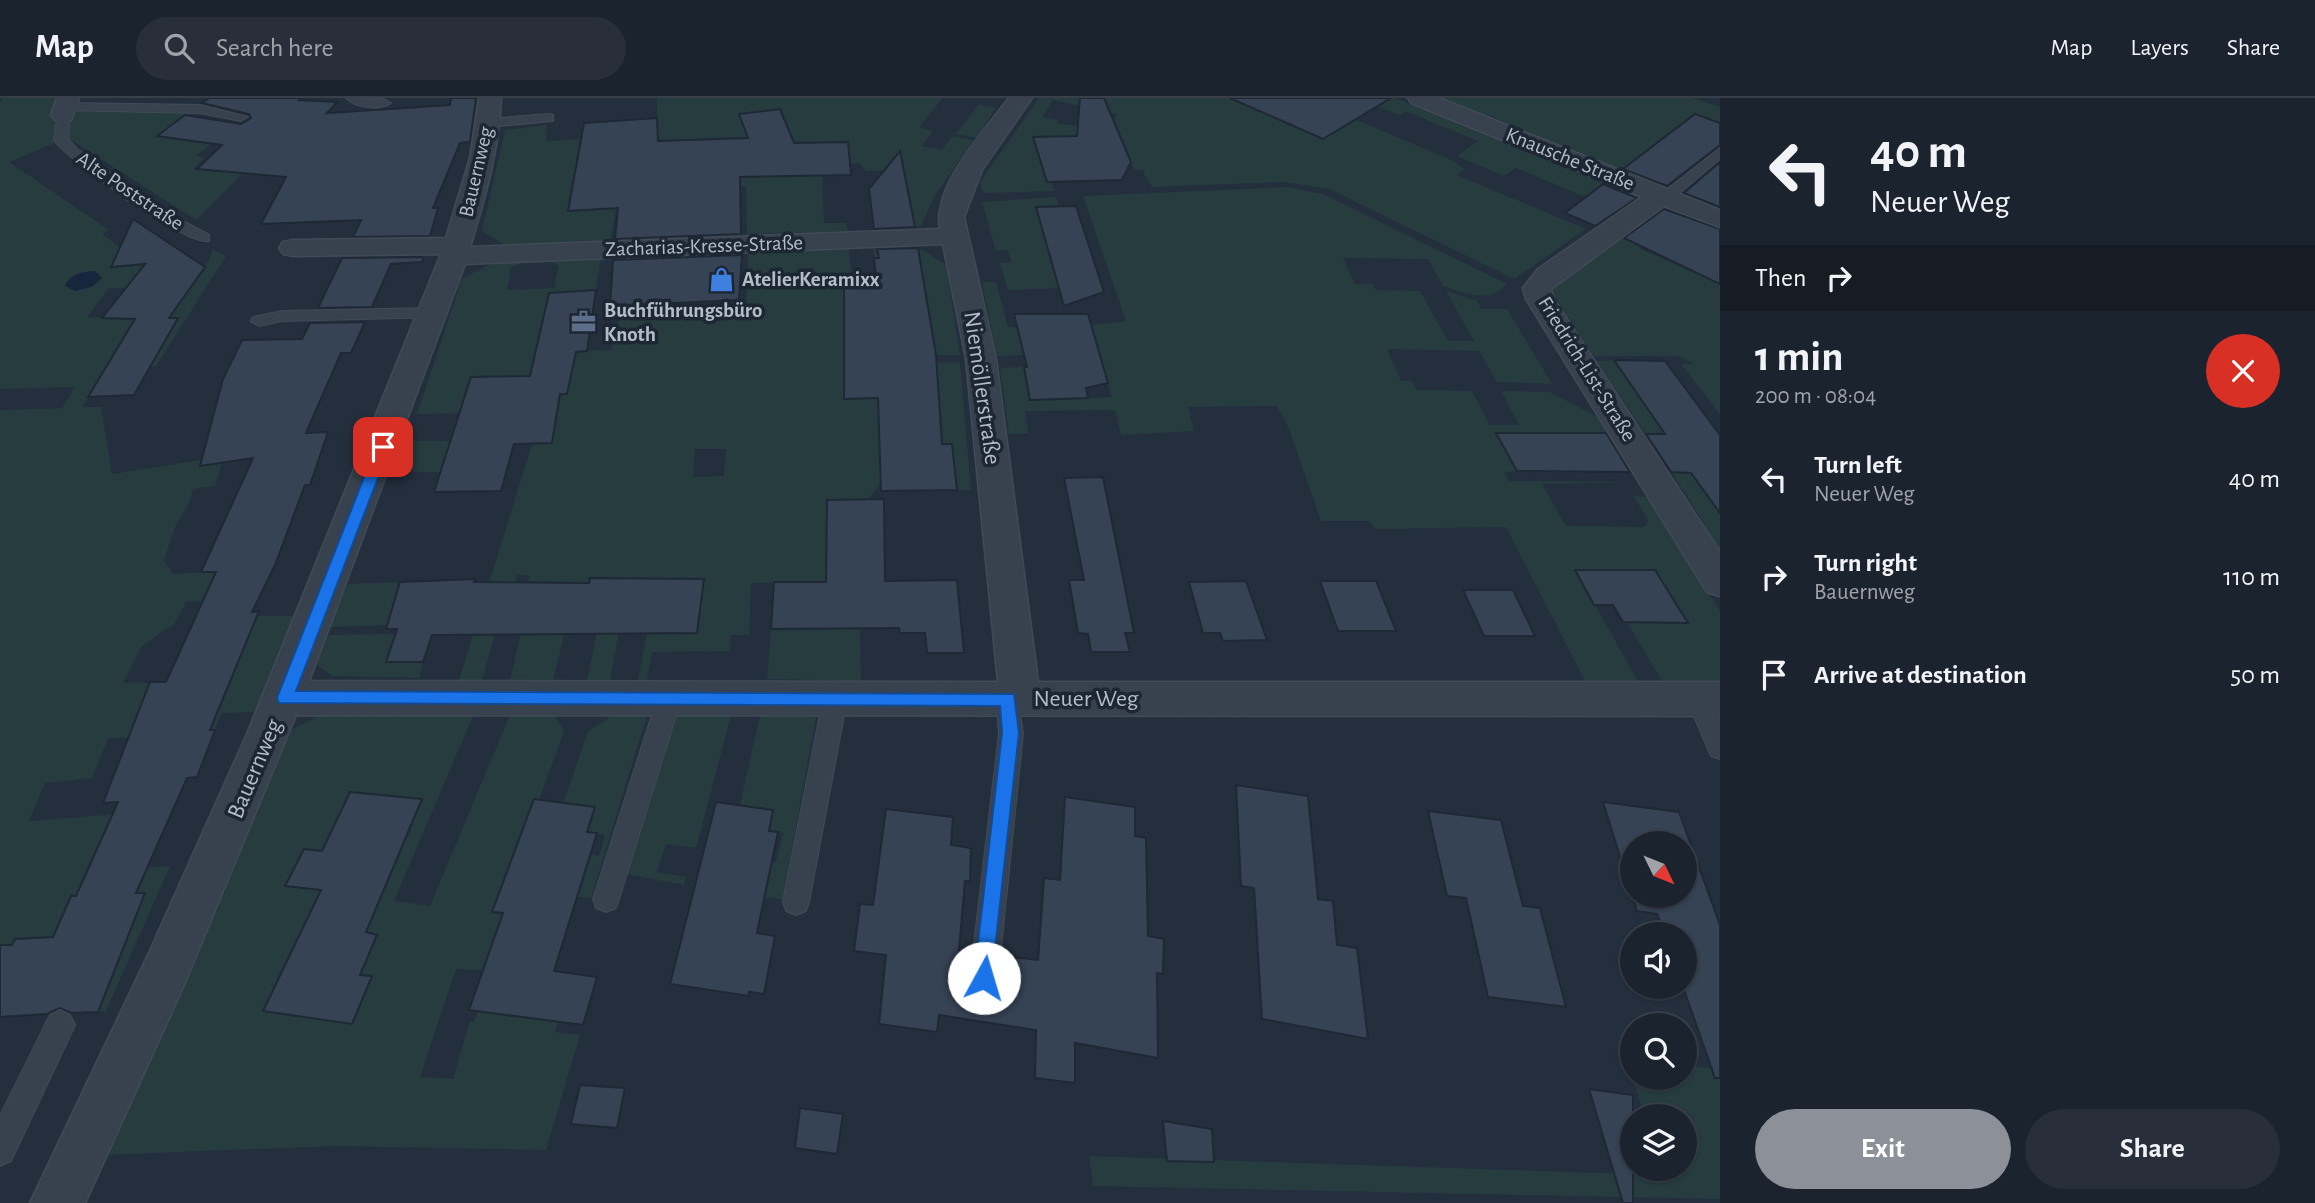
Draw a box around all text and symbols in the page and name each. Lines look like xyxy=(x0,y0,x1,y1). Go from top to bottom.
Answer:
search box xyxy=(136,17,626,80)
icon: search xyxy=(160,29,198,67)
text: Map xyxy=(35,31,94,64)
text: Search here xyxy=(216,35,334,61)
text: Map xyxy=(2050,36,2092,60)
text: Layers xyxy=(2130,36,2189,60)
text: Share xyxy=(2227,36,2280,60)
street label: Bauernweg xyxy=(455,124,497,219)
street label: Knausche Straße xyxy=(1503,124,1637,194)
icon: left xyxy=(1755,126,1846,217)
text: 40 m xyxy=(1870,128,1967,177)
street label: Alte Poststraße xyxy=(73,148,187,234)
text: Neuer Weg xyxy=(1870,186,2010,218)
street label: Zacharias-Kresse-Straße xyxy=(605,232,803,260)
icon: right xyxy=(1820,259,1858,297)
shop icon: AtelierKeramixx xyxy=(708,265,736,293)
text: Then xyxy=(1755,265,1806,291)
place label: AtelierKeramixx xyxy=(742,269,880,290)
street label: Friedrich-List-Straße xyxy=(1534,293,1640,445)
place label: Buchführungsbüro Knoth xyxy=(604,300,762,345)
office icon: Buchführungsbüro Knoth xyxy=(570,308,598,336)
street label: Niemöllerstraße xyxy=(959,310,1005,466)
button: close xyxy=(2206,334,2280,408)
text: 1 min xyxy=(1755,336,1844,378)
text: 200 m · 08:04 xyxy=(1755,385,1876,408)
pin xyxy=(353,417,413,477)
icon: arrive xyxy=(364,428,402,466)
text: Turn left xyxy=(1814,452,1902,478)
icon: left xyxy=(1755,460,1793,498)
text: 40 m xyxy=(2229,466,2280,492)
text: Neuer Weg xyxy=(1814,483,1915,506)
text: Turn right xyxy=(1814,550,1917,576)
icon: right xyxy=(1755,558,1793,596)
text: 110 m xyxy=(2223,564,2280,590)
text: Bauernweg xyxy=(1814,581,1915,604)
icon: arrive xyxy=(1755,656,1793,694)
text: Arrive at destination xyxy=(1814,662,2027,688)
text: 50 m xyxy=(2230,662,2280,688)
street label: Neuer Weg xyxy=(1034,687,1139,711)
street label: Bauernweg xyxy=(223,716,287,822)
north arrow xyxy=(1620,831,1698,908)
map controls xyxy=(1620,831,1697,1181)
button: sound xyxy=(1620,922,1697,999)
position arrow xyxy=(947,941,1021,1015)
button: search xyxy=(1620,1013,1697,1090)
button: layers xyxy=(1620,1104,1697,1181)
button: Exit xyxy=(1755,1109,2011,1189)
button: Share xyxy=(2025,1109,2280,1189)

